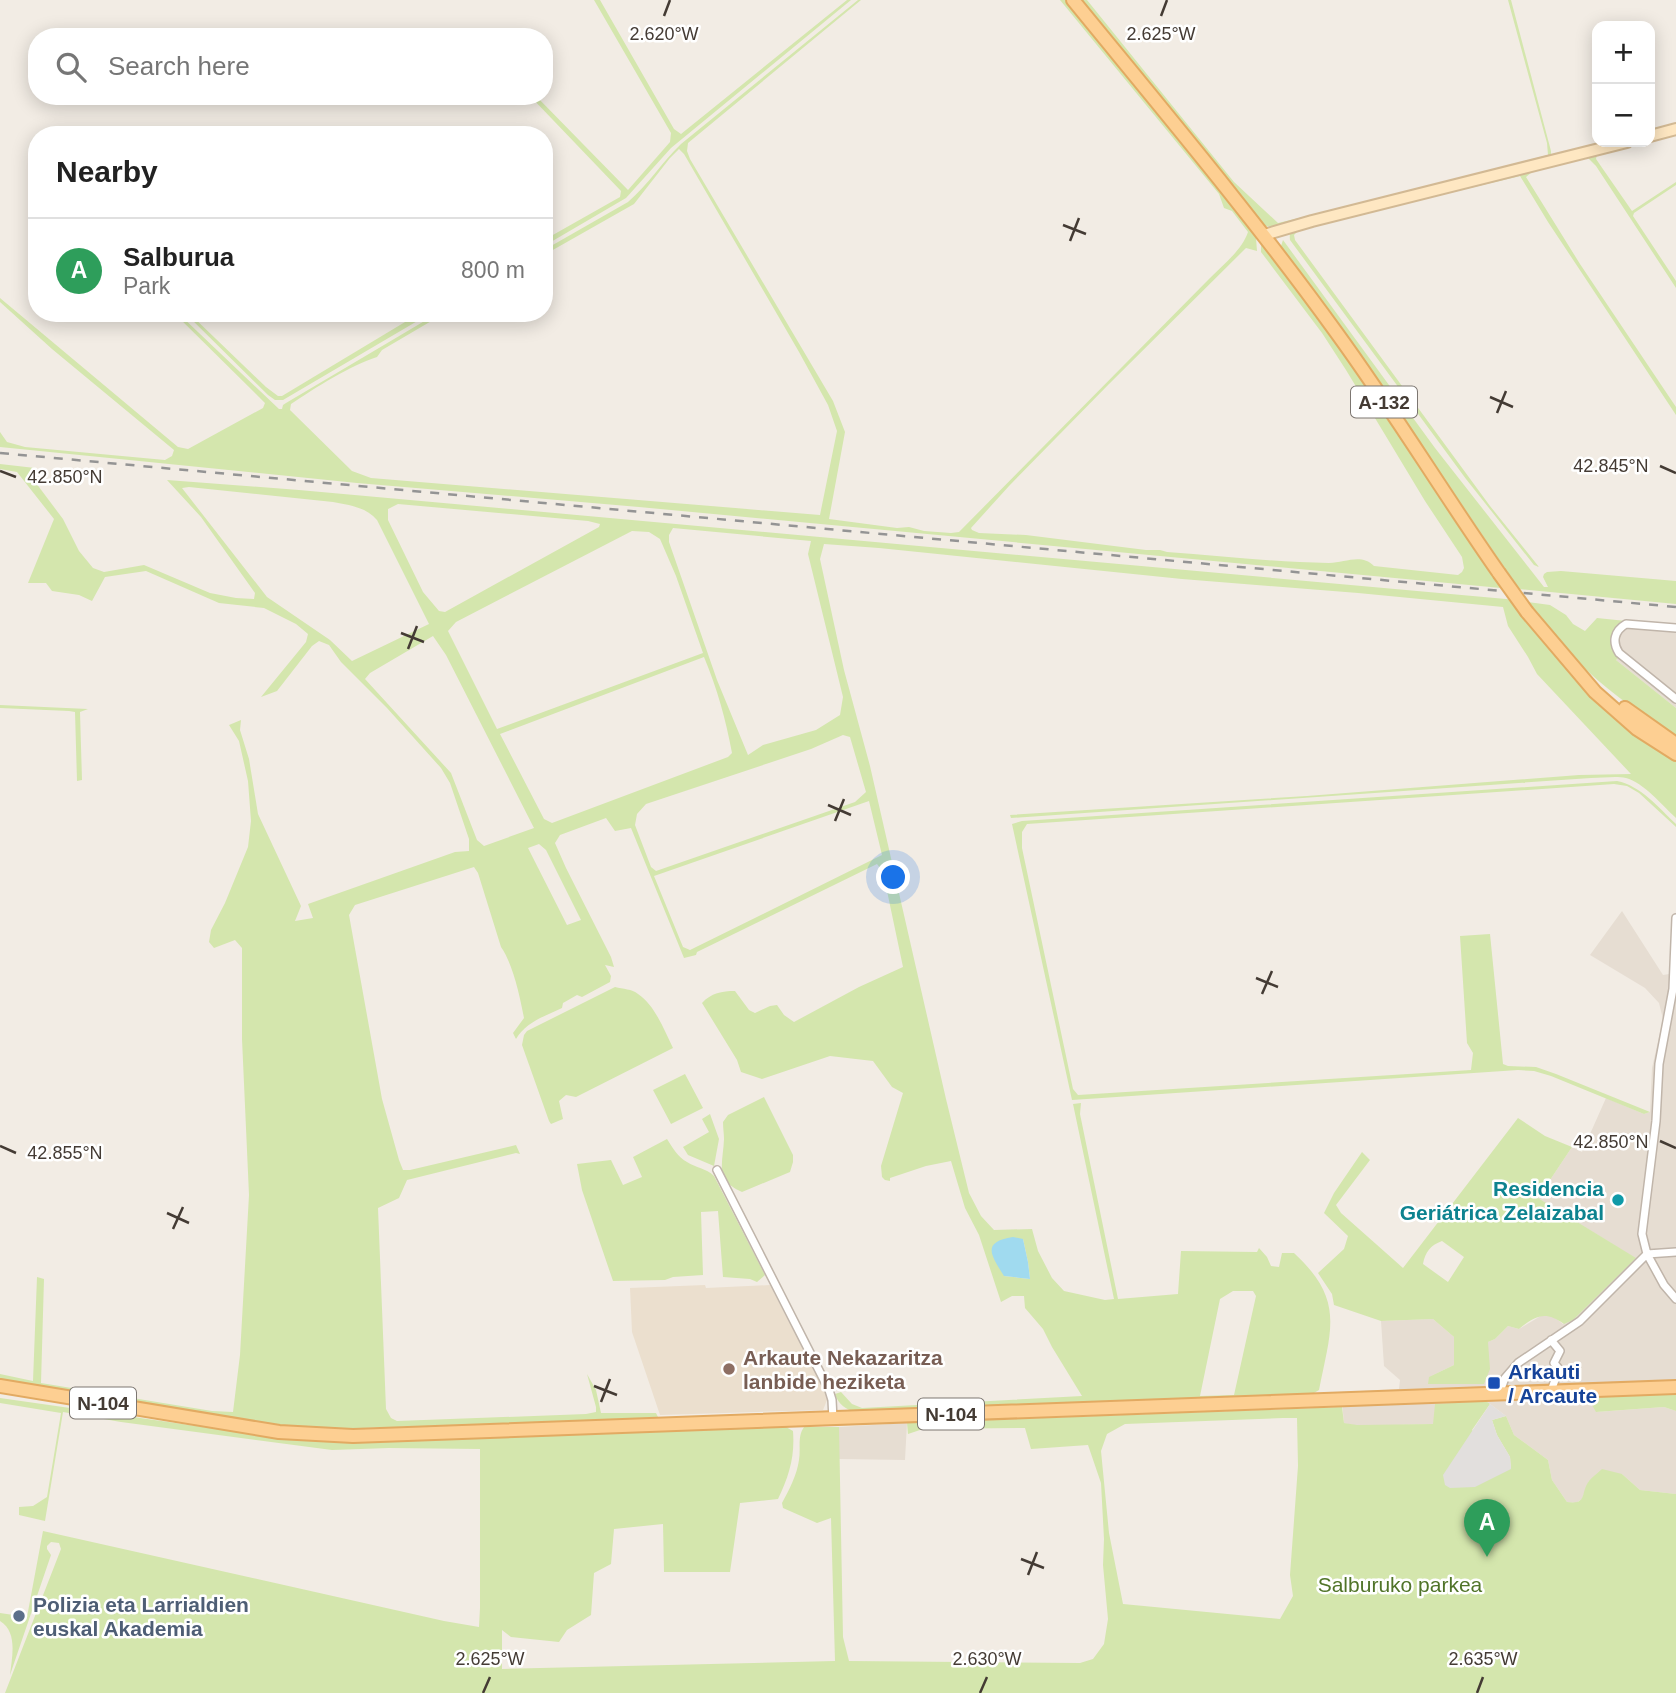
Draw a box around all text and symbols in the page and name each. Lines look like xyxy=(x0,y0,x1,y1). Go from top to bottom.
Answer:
map controls xyxy=(1592,21,1655,147)
button: + xyxy=(1592,21,1655,84)
text: 2.620°W xyxy=(629,24,699,44)
text: 2.625°W xyxy=(1126,24,1196,44)
search box xyxy=(28,28,553,105)
icon: search xyxy=(52,48,90,86)
text: Search here xyxy=(108,51,250,81)
button: − xyxy=(1592,84,1655,147)
text: Nearby xyxy=(56,155,158,188)
text: Salburua xyxy=(123,242,234,272)
text: A xyxy=(71,257,87,283)
text: 800 m xyxy=(461,257,525,283)
text: Park xyxy=(123,273,170,299)
road number: A-132 xyxy=(1351,386,1417,418)
text: 42.845°N xyxy=(1573,456,1649,476)
text: 42.850°N xyxy=(27,467,103,487)
your location xyxy=(876,860,910,894)
text: 42.850°N xyxy=(1573,1132,1649,1152)
text: 42.855°N xyxy=(27,1143,103,1163)
place label: Residencia Geriátrica Zelaizabal xyxy=(1400,1177,1604,1224)
marker: Residencia Geriátrica Zelaizabal xyxy=(1610,1192,1626,1208)
place label: Arkaute Nekazaritza lanbide heziketa xyxy=(743,1346,943,1393)
place label: Arkauti / Arcaute xyxy=(1508,1360,1597,1407)
marker: Arkaute Nekazaritza lanbide heziketa xyxy=(721,1361,737,1377)
marker: Arkauti / Arcaute xyxy=(1486,1375,1502,1391)
road number: N-104 xyxy=(70,1387,136,1418)
road number: N-104 xyxy=(918,1398,984,1430)
pin: A xyxy=(1464,1499,1510,1557)
park label: Salburuko parkea xyxy=(1318,1573,1483,1596)
place label: Polizia eta Larrialdien euskal Akademia xyxy=(33,1593,249,1640)
marker: Polizia eta Larrialdien euskal Akademia xyxy=(11,1608,27,1624)
text: 2.625°W xyxy=(455,1649,525,1669)
text: 2.630°W xyxy=(952,1649,1022,1669)
text: 2.635°W xyxy=(1448,1649,1518,1669)

